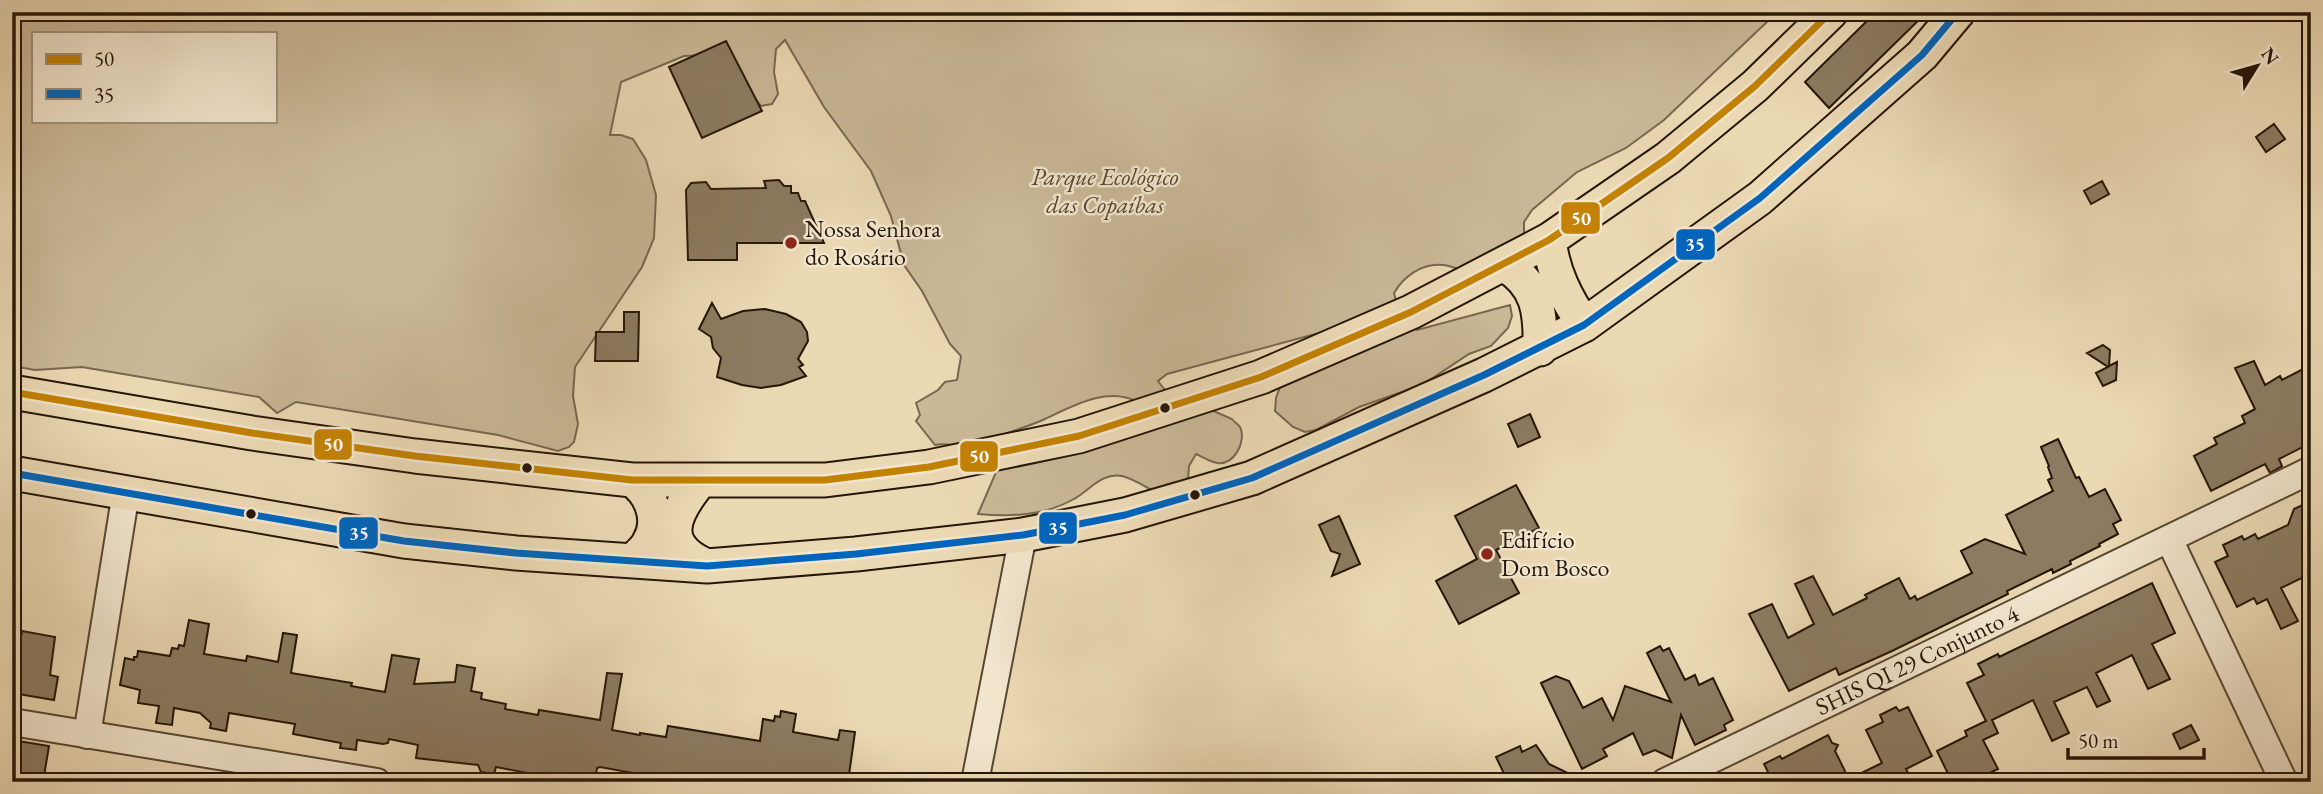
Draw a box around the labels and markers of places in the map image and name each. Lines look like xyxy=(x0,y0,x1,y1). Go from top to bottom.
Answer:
place label: Nossa Senhora do Rosário xyxy=(805,213,941,272)
marker: Nossa Senhora do Rosário xyxy=(783,235,799,251)
unlabelled marker xyxy=(1158,401,1172,415)
unlabelled marker xyxy=(520,461,534,475)
unlabelled marker xyxy=(1188,488,1202,502)
unlabelled marker xyxy=(244,507,258,521)
place label: Edifício Dom Bosco xyxy=(1501,524,1609,583)
marker: Edifício Dom Bosco xyxy=(1479,546,1495,562)

